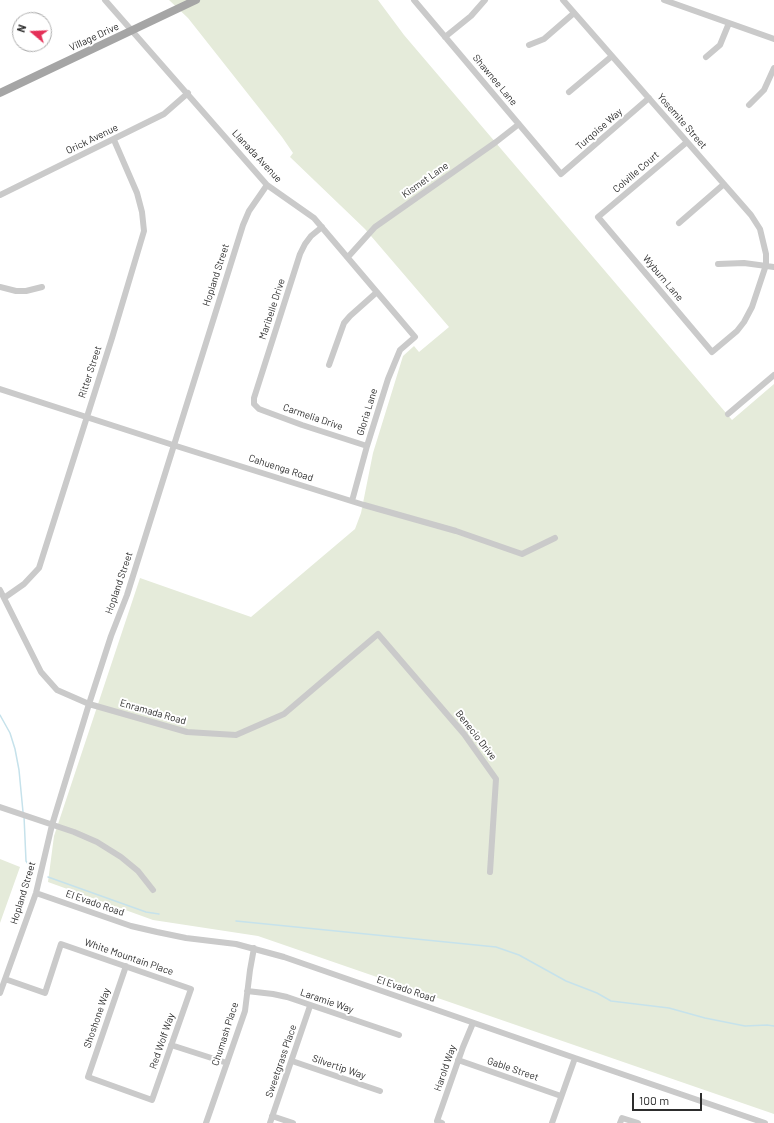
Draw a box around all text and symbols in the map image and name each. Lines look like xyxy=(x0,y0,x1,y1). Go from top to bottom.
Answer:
north arrow xyxy=(12,12,52,52)
street label: Village Drive xyxy=(67,20,121,54)
text: N xyxy=(14,23,28,34)
street label: Shawnee Lane xyxy=(470,52,520,108)
street label: Yosemite Street xyxy=(655,91,709,151)
street label: Turqoise Way xyxy=(573,106,625,152)
street label: Orick Avenue xyxy=(64,121,120,157)
street label: Llanada Avenue xyxy=(229,127,285,185)
street label: Colville Court xyxy=(610,149,662,195)
street label: Kismet Lane xyxy=(399,160,451,200)
street label: Hopland Street xyxy=(200,242,232,308)
street label: Wyburn Lane xyxy=(640,252,686,304)
street label: Maribelle Drive xyxy=(257,277,287,341)
street label: Ritter Street xyxy=(76,344,104,400)
street label: Gloria Lane xyxy=(354,387,380,437)
street label: Carmelia Drive xyxy=(281,401,345,433)
street label: Cahuenga Road xyxy=(247,452,315,484)
street label: Hopland Street xyxy=(103,550,135,616)
street label: Enramada Road xyxy=(119,697,187,727)
street label: Benecio Drive xyxy=(453,708,499,762)
street label: Hopland Street xyxy=(8,860,38,926)
street label: El Evado Road xyxy=(64,887,126,919)
street label: White Mountain Place xyxy=(83,936,175,978)
street label: El Evado Road xyxy=(375,973,437,1005)
street label: Shoshone Way xyxy=(81,986,113,1050)
street label: Laramie Way xyxy=(299,986,355,1016)
street label: Chumash Place xyxy=(209,1001,241,1067)
street label: Red Wolf Way xyxy=(147,1011,177,1071)
street label: Sweetgrass Place xyxy=(263,1023,299,1099)
street label: Harold Way xyxy=(431,1043,459,1093)
street label: Silvertip Way xyxy=(311,1052,367,1082)
street label: Gable Street xyxy=(486,1055,540,1083)
scale bar xyxy=(634,1085,704,1111)
text: 100 m xyxy=(639,1093,669,1107)

